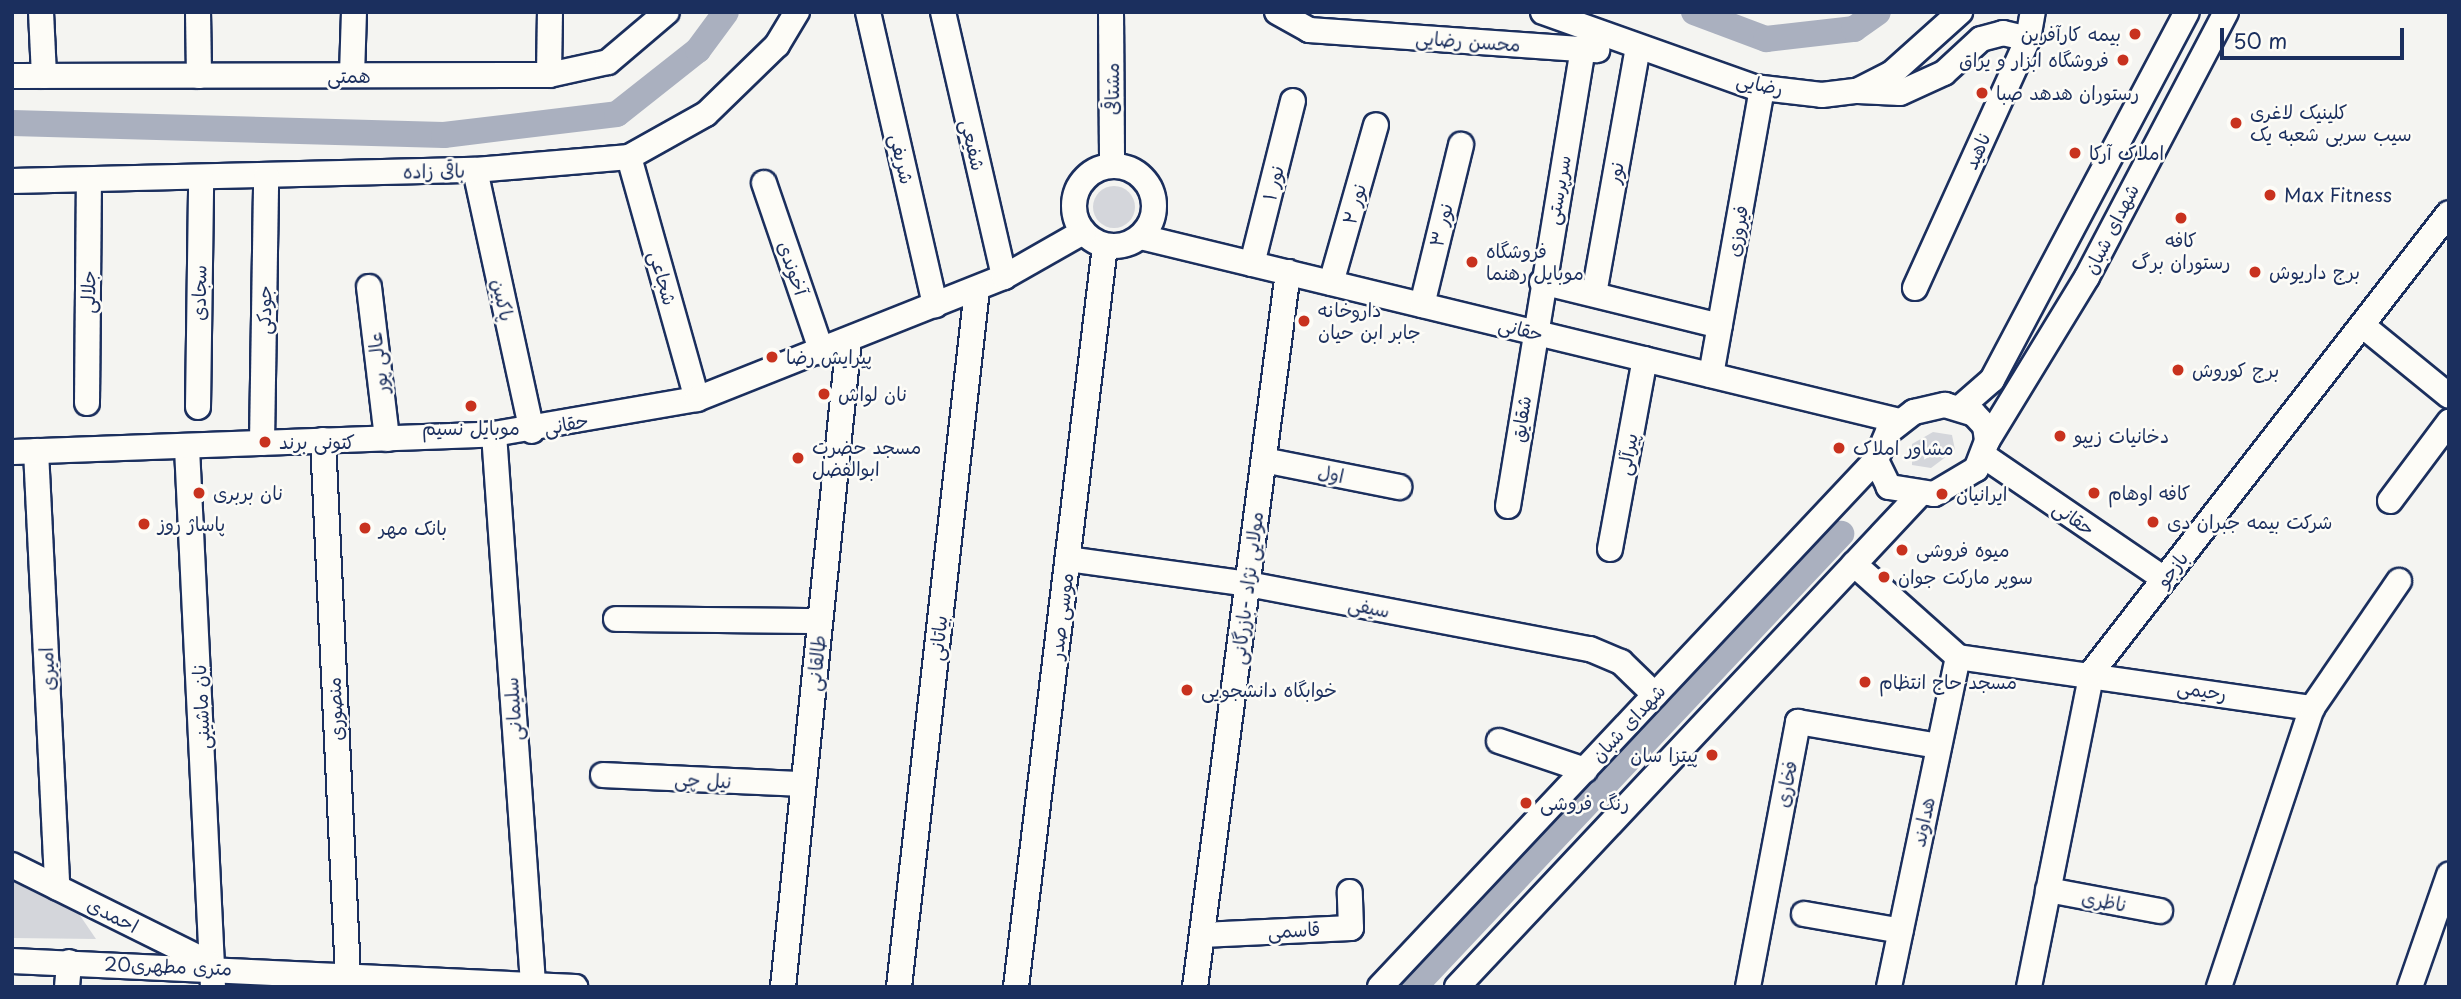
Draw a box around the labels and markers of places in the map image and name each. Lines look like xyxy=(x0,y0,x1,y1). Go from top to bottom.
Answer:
place label: بیمه کارآفرین xyxy=(2021,23,2121,45)
marker: بیمه کارآفرین xyxy=(2127,26,2143,42)
place label: فروشگاه ابزار و یراق xyxy=(1959,49,2109,71)
marker: فروشگاه ابزار و یراق xyxy=(2115,52,2131,68)
place label: رستوران هدهد صبا xyxy=(1996,82,2139,104)
marker: رستوران هدهد صبا xyxy=(1974,85,1990,101)
place label: کلینیک لاغری سیب سربی شعبه یک xyxy=(2250,101,2412,145)
marker: کلینیک لاغری سیب سربی شعبه یک xyxy=(2228,115,2244,131)
place label: املاک آرکا xyxy=(2089,142,2164,164)
marker: املاک آرکا xyxy=(2067,145,2083,161)
place label: Max Fitness xyxy=(2284,184,2392,206)
marker: Max Fitness xyxy=(2262,187,2278,203)
marker: کافه رستوران برگ xyxy=(2173,210,2189,226)
place label: کافه رستوران برگ xyxy=(2132,229,2230,273)
place label: فروشگاه موبایل رهنما xyxy=(1486,240,1584,284)
marker: فروشگاه موبایل رهنما xyxy=(1464,254,1480,270)
place label: برج داریوش xyxy=(2269,261,2360,283)
marker: برج داریوش xyxy=(2247,264,2263,280)
place label: داروخانه جابر ابن حیان xyxy=(1318,299,1421,343)
marker: داروخانه جابر ابن حیان xyxy=(1296,313,1312,329)
place label: پیرایش رضا xyxy=(786,346,872,368)
marker: پیرایش رضا xyxy=(764,349,780,365)
place label: برج کوروش xyxy=(2192,359,2279,381)
marker: برج کوروش xyxy=(2170,362,2186,378)
place label: نان لواش xyxy=(838,383,907,405)
marker: نان لواش xyxy=(816,386,832,402)
marker: موبایل نسیم xyxy=(463,398,479,414)
place label: موبایل نسیم xyxy=(422,417,520,439)
place label: دخانیات زیپو xyxy=(2074,425,2169,447)
marker: دخانیات زیپو xyxy=(2052,428,2068,444)
place label: کتونی برند xyxy=(279,431,355,453)
marker: کتونی برند xyxy=(257,434,273,450)
place label: مسجد حضرت ابوالفضل xyxy=(812,436,921,480)
place label: مشاور املاک xyxy=(1853,437,1953,459)
marker: مشاور املاک xyxy=(1831,440,1847,456)
marker: مسجد حضرت ابوالفضل xyxy=(790,450,806,466)
place label: نان بربری xyxy=(213,482,283,504)
place label: کافه اوهام xyxy=(2108,482,2190,504)
place label: ایرانیان xyxy=(1956,483,2007,505)
marker: نان بربری xyxy=(191,485,207,501)
marker: کافه اوهام xyxy=(2086,485,2102,501)
marker: ایرانیان xyxy=(1934,486,1950,502)
place label: شرکت بیمه جبران دی xyxy=(2167,511,2332,533)
place label: پاساژ روز xyxy=(158,513,225,535)
marker: شرکت بیمه جبران دی xyxy=(2145,514,2161,530)
marker: پاساژ روز xyxy=(136,516,152,532)
place label: بانک مهر xyxy=(379,517,447,539)
marker: بانک مهر xyxy=(357,520,373,536)
place label: میوه فروشی xyxy=(1916,539,2010,561)
marker: میوه فروشی xyxy=(1894,542,1910,558)
place label: سوپر مارکت جوان xyxy=(1898,566,2033,588)
marker: سوپر مارکت جوان xyxy=(1876,569,1892,585)
place label: مسجد حاج انتظام xyxy=(1879,671,2017,693)
marker: مسجد حاج انتظام xyxy=(1857,674,1873,690)
place label: خوابگاه دانشجویی xyxy=(1201,679,1337,701)
marker: خوابگاه دانشجویی xyxy=(1179,682,1195,698)
place label: پیتزا سان xyxy=(1630,744,1698,766)
marker: پیتزا سان xyxy=(1704,747,1720,763)
place label: رنگ فروشی xyxy=(1540,792,1629,814)
marker: رنگ فروشی xyxy=(1518,795,1534,811)

